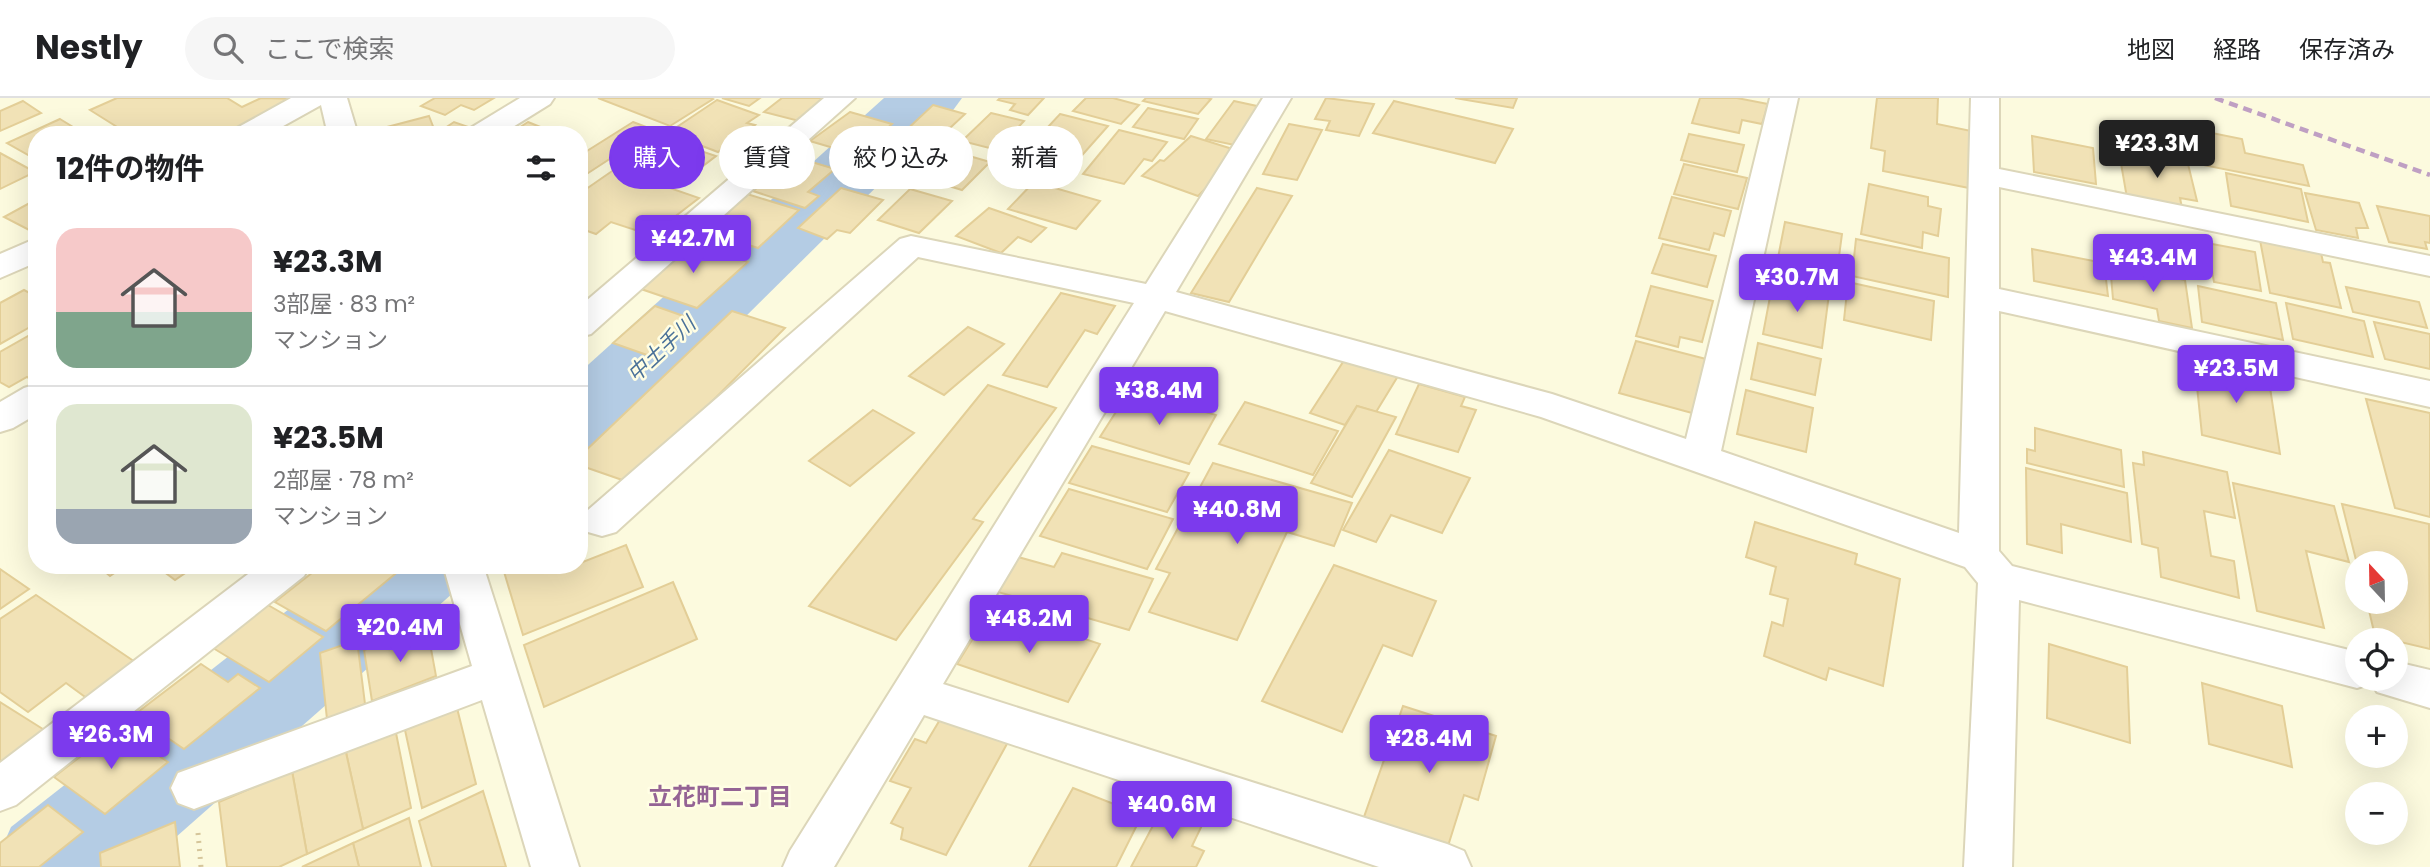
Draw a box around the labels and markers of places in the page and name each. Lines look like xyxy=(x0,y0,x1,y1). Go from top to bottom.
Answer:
pin: ¥23.3M xyxy=(2100,120,2214,180)
pin: ¥42.7M xyxy=(636,216,750,275)
pin: ¥43.4M xyxy=(2096,234,2210,294)
pin: ¥30.7M xyxy=(1740,254,1854,314)
pin: ¥23.5M xyxy=(2179,345,2293,405)
pin: ¥38.4M xyxy=(1102,368,1216,427)
pin: ¥40.8M xyxy=(1180,486,1294,546)
pin: ¥48.2M xyxy=(972,596,1086,655)
pin: ¥20.4M xyxy=(343,604,457,664)
pin: ¥26.3M xyxy=(54,712,168,771)
pin: ¥28.4M xyxy=(1372,716,1486,775)
pin: ¥40.6M xyxy=(1115,782,1229,841)

